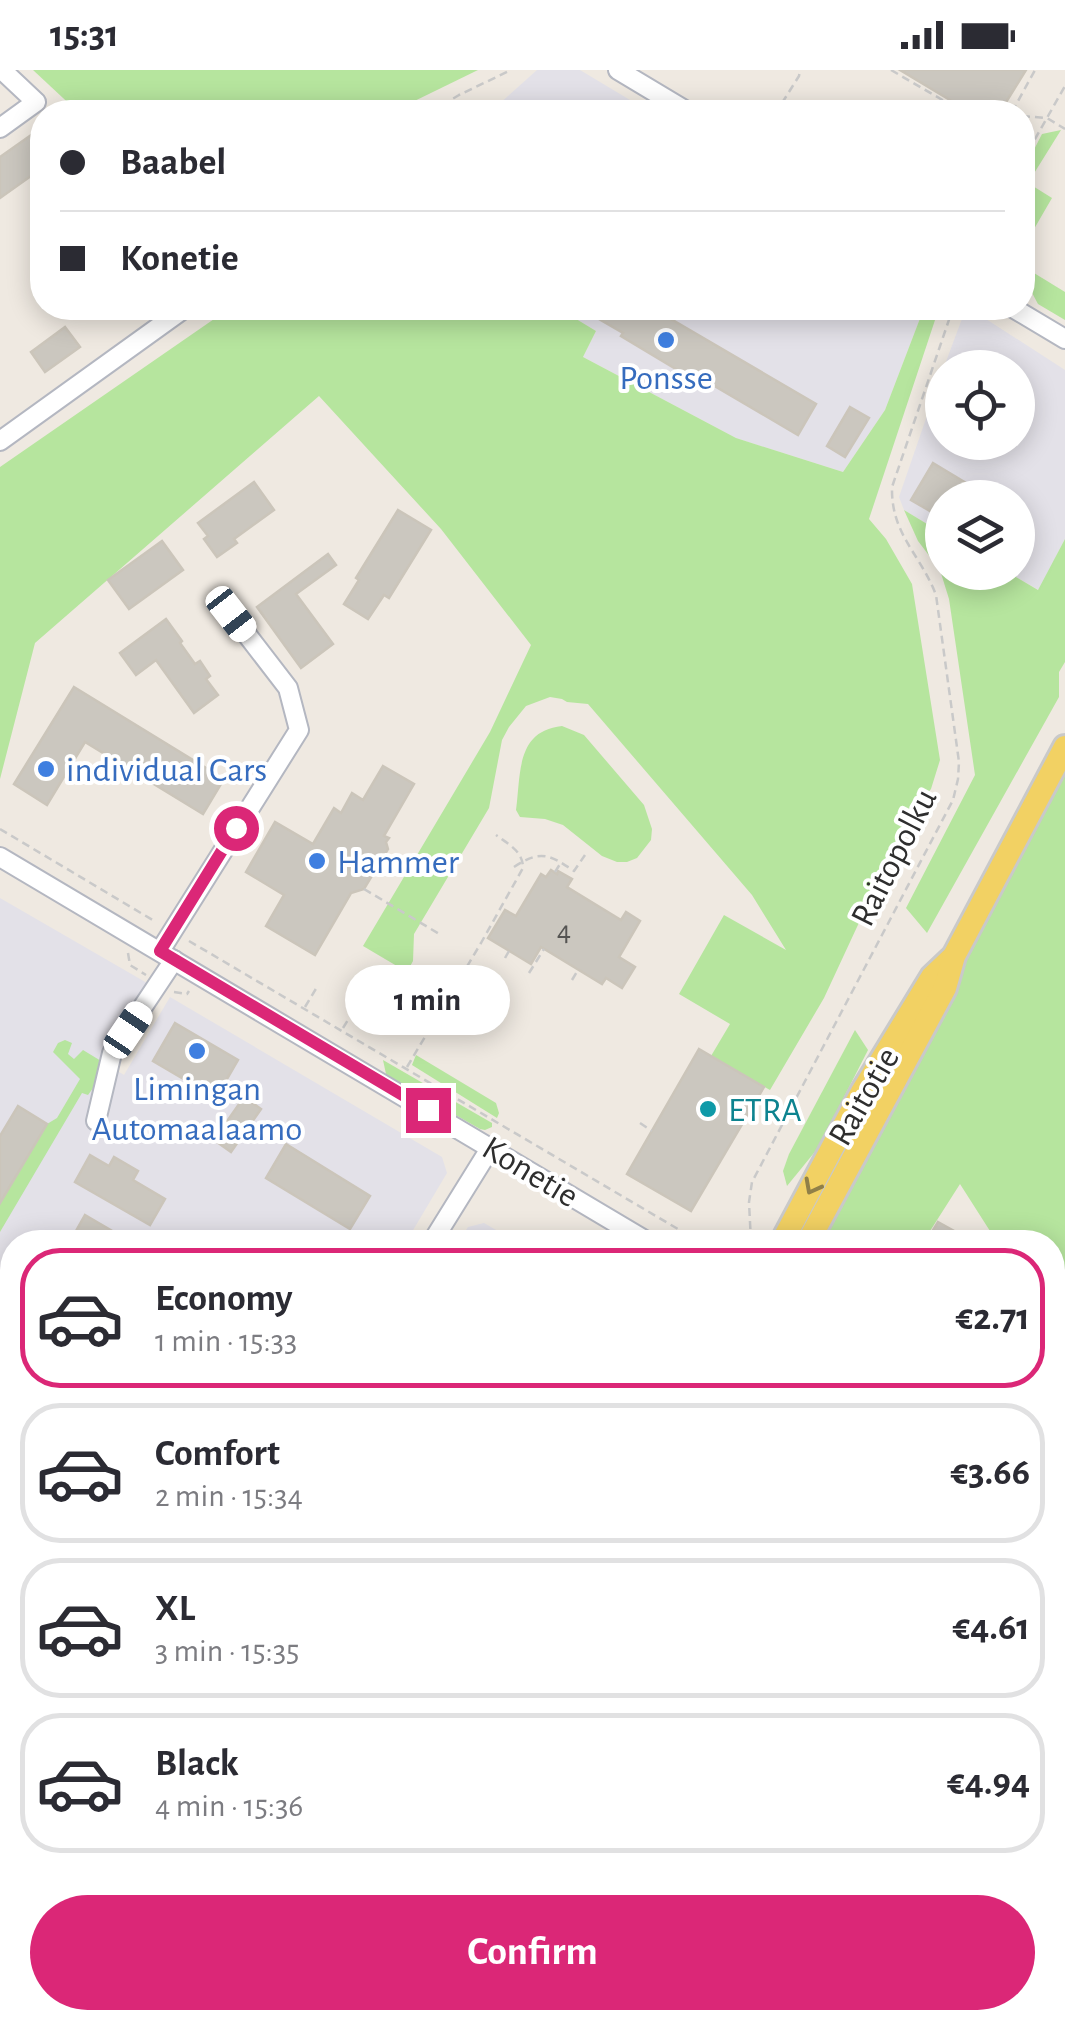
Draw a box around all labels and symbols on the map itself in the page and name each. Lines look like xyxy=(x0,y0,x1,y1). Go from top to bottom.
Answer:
marker: Ponsse xyxy=(655,329,677,351)
place label: Ponsse xyxy=(619,361,713,396)
car xyxy=(201,581,261,647)
place label: individual Cars xyxy=(66,753,267,788)
marker: individual Cars xyxy=(35,758,57,780)
street label: Raitopolku xyxy=(845,783,944,932)
route start xyxy=(214,806,259,851)
place label: Hammer xyxy=(337,845,460,880)
marker: Hammer xyxy=(306,850,328,872)
house number: 4 xyxy=(557,916,571,946)
callout: 1 min xyxy=(346,965,510,1035)
car xyxy=(99,997,157,1063)
marker: Limingan Automaalaamo xyxy=(186,1040,208,1062)
street label: Raitotie xyxy=(822,1042,906,1152)
place label: Limingan Automaalaamo xyxy=(91,1072,303,1147)
route end xyxy=(406,1088,451,1133)
place label: ETRA xyxy=(728,1093,802,1128)
marker: ETRA xyxy=(697,1098,719,1120)
street label: Konetie xyxy=(476,1130,584,1214)
one-way arrow xyxy=(804,1177,824,1195)

